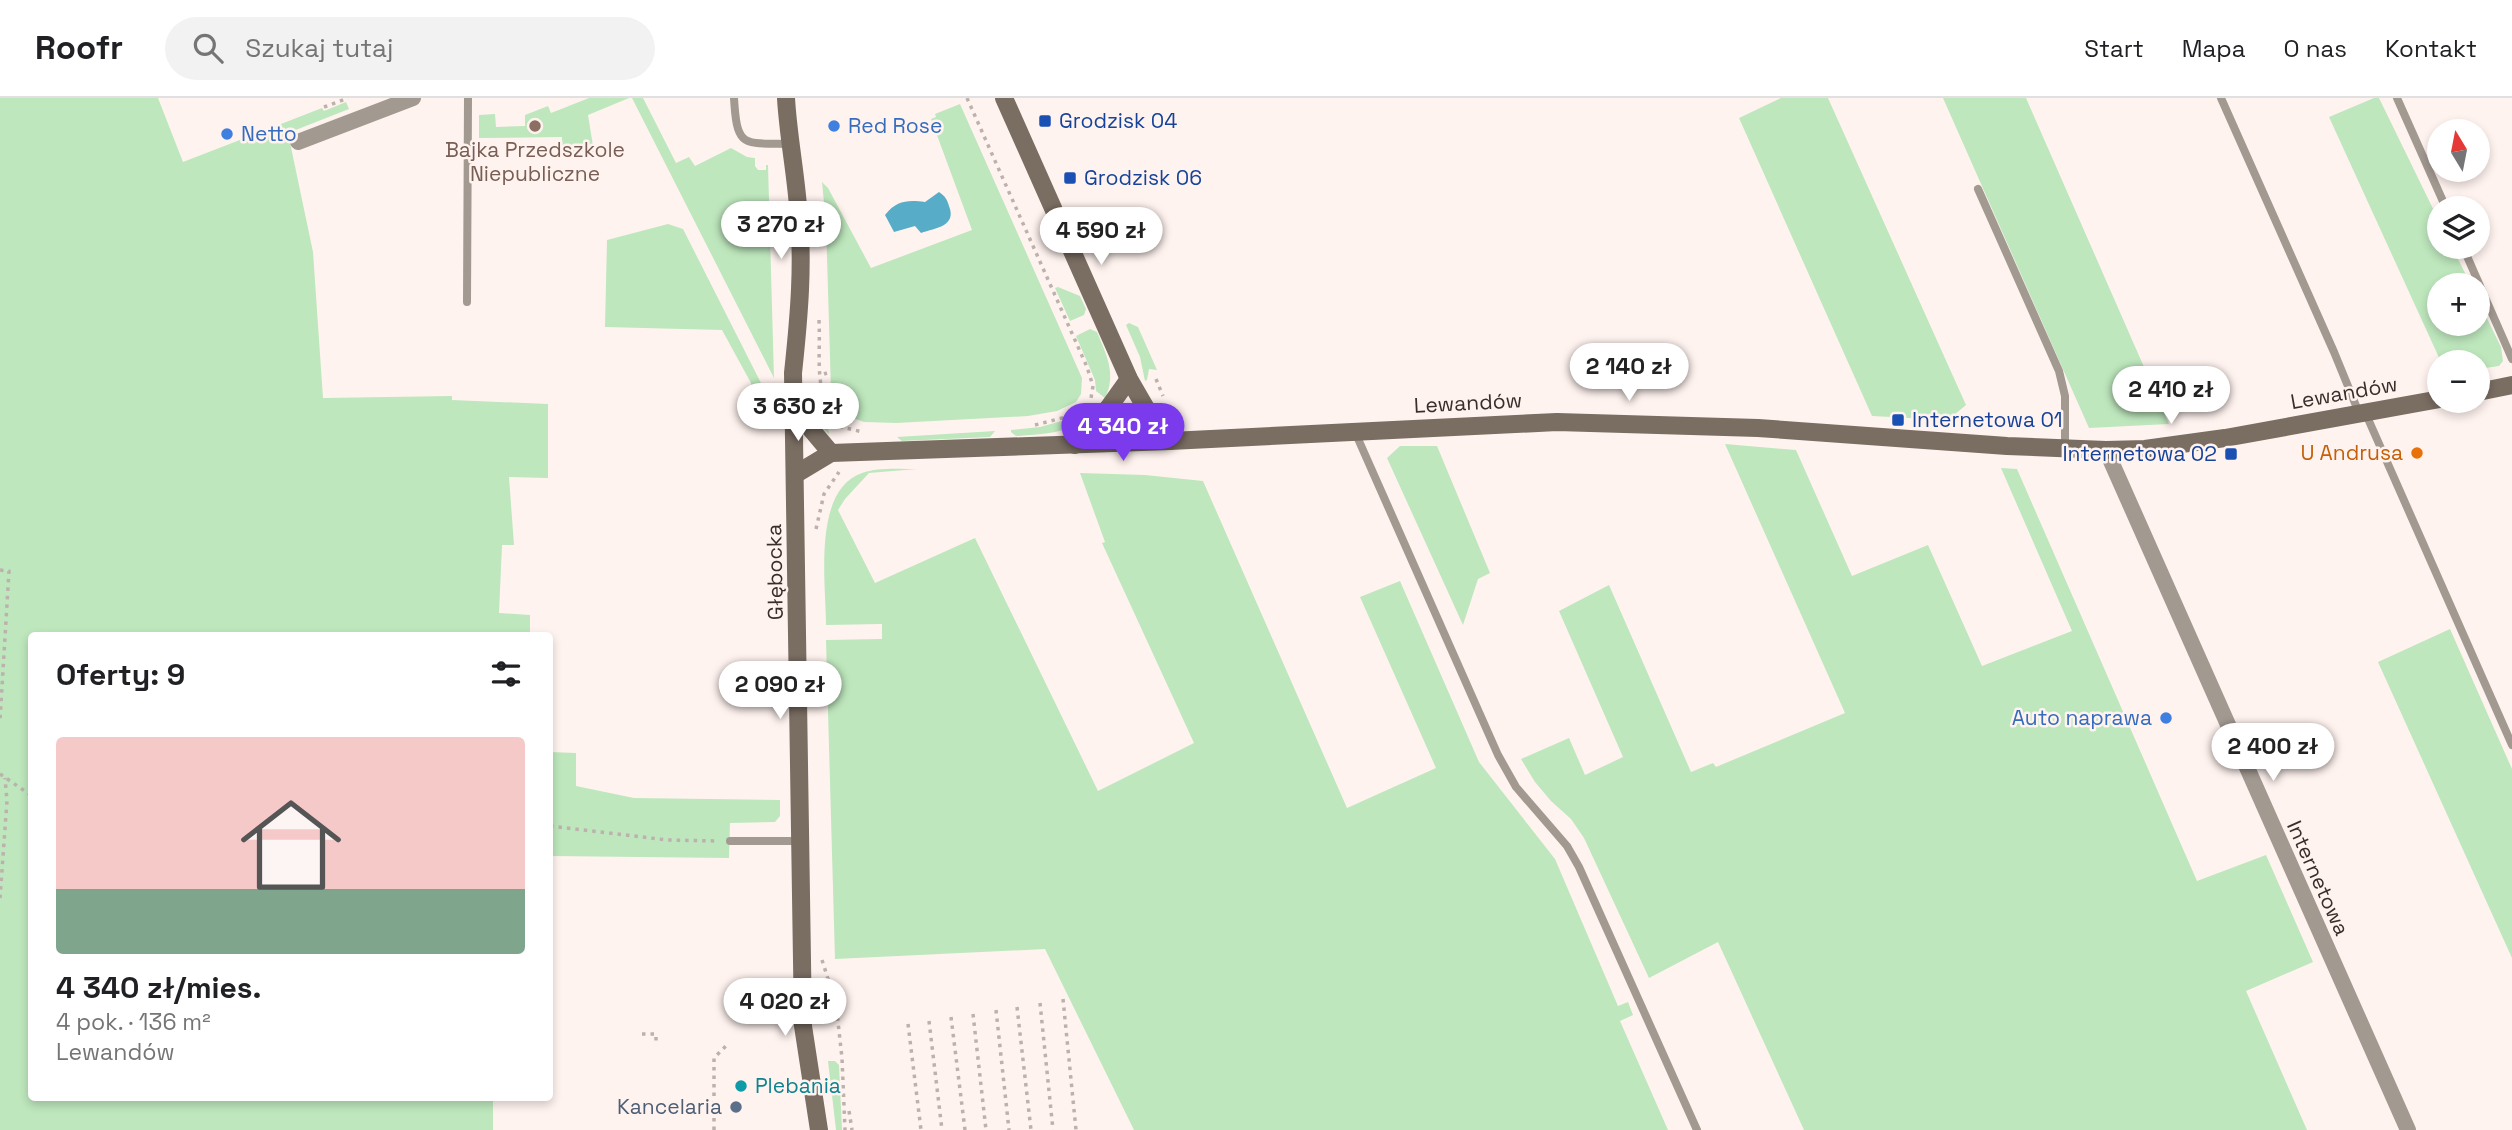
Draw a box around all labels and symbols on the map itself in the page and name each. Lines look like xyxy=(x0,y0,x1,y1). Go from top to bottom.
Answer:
place label: Grodzisk 04 xyxy=(1059,107,1177,134)
place label: Red Rose xyxy=(848,112,942,139)
marker: Grodzisk 04 xyxy=(1037,113,1053,129)
marker: Bajka Przedszkole Niepubliczne xyxy=(527,118,543,134)
marker: Red Rose xyxy=(826,118,842,134)
north arrow xyxy=(2427,119,2490,182)
place label: Netto xyxy=(241,120,297,147)
marker: Netto xyxy=(219,126,235,142)
place label: Bajka Przedszkole Niepubliczne xyxy=(445,136,625,187)
place label: Grodzisk 06 xyxy=(1084,164,1202,191)
marker: Grodzisk 06 xyxy=(1062,170,1078,186)
pin: 3 270 zł xyxy=(709,202,853,261)
pin: 4 590 zł xyxy=(1029,208,1173,267)
pin: 2 140 zł xyxy=(1557,344,1701,403)
pin: 2 410 zł xyxy=(2099,366,2243,426)
street label: Lewandów xyxy=(2288,370,2400,415)
pin: 3 630 zł xyxy=(726,384,870,443)
street label: Lewandów xyxy=(1413,386,1523,419)
pin: 4 340 zł xyxy=(1051,404,1195,463)
place label: Internetowa 01 xyxy=(1912,406,2063,433)
marker: Internetowa 01 xyxy=(1890,412,1906,428)
place label: U Andrusa xyxy=(2300,439,2403,466)
place label: Internetowa 02 xyxy=(2062,440,2217,467)
marker: U Andrusa xyxy=(2409,445,2425,461)
marker: Internetowa 02 xyxy=(2223,446,2239,462)
street label: Głębocka xyxy=(760,524,789,620)
pin: 2 090 zł xyxy=(708,662,852,721)
place label: Auto naprawa xyxy=(2012,704,2152,731)
marker: Auto naprawa xyxy=(2158,710,2174,726)
pin: 2 400 zł xyxy=(2201,724,2345,783)
street label: Internetowa xyxy=(2281,816,2356,939)
pin: 4 020 zł xyxy=(713,978,857,1038)
place label: Plebania xyxy=(755,1072,841,1099)
marker: Plebania xyxy=(733,1078,749,1094)
place label: Kancelaria xyxy=(617,1093,722,1120)
marker: Kancelaria xyxy=(728,1099,744,1115)

